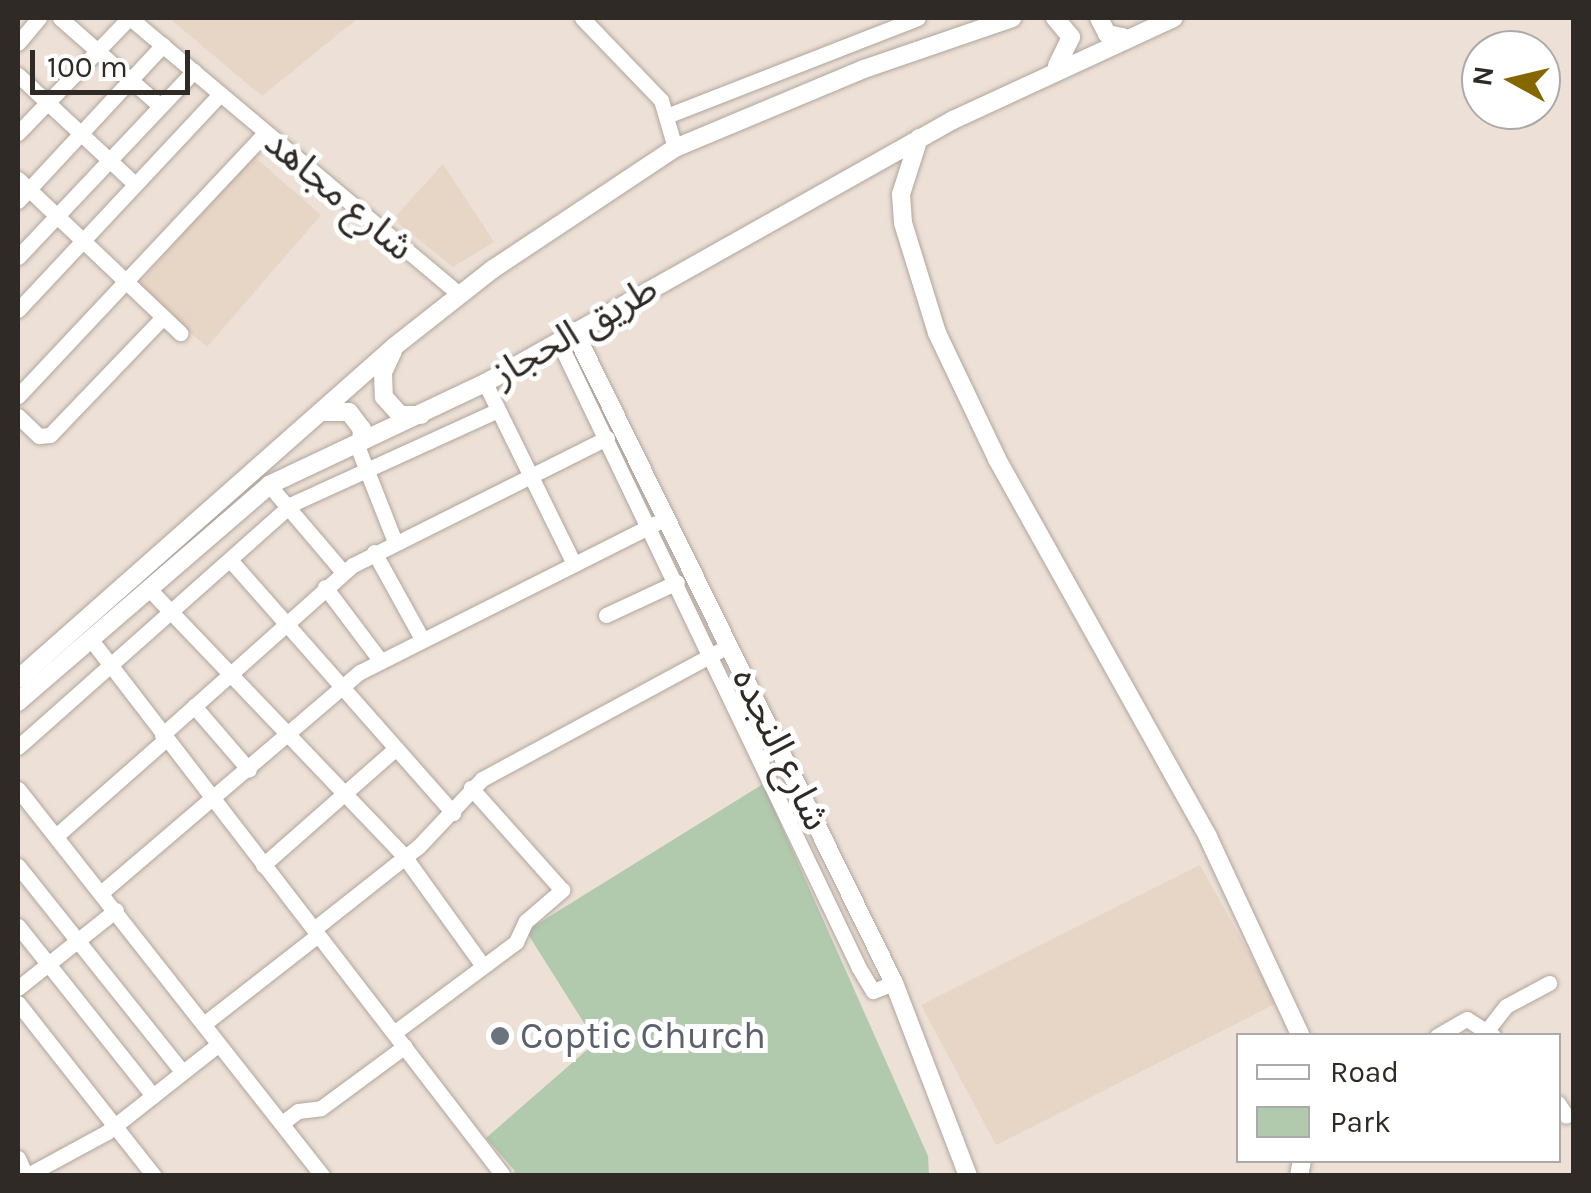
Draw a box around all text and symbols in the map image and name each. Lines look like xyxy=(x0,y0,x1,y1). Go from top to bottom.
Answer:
scale bar xyxy=(35,30,195,92)
north arrow xyxy=(1461,30,1561,130)
text: 100 m xyxy=(47,49,128,85)
text: N xyxy=(1465,64,1501,88)
street label: شارع مجاهد xyxy=(255,120,423,270)
street label: طريق الحجاز xyxy=(484,265,666,397)
street label: شارع النجده xyxy=(722,660,840,838)
place label: Coptic Church xyxy=(520,1013,766,1059)
marker: Coptic Church xyxy=(489,1025,511,1047)
legend xyxy=(1236,1033,1561,1163)
text: Road xyxy=(1330,1054,1399,1090)
text: Park xyxy=(1330,1104,1391,1140)

